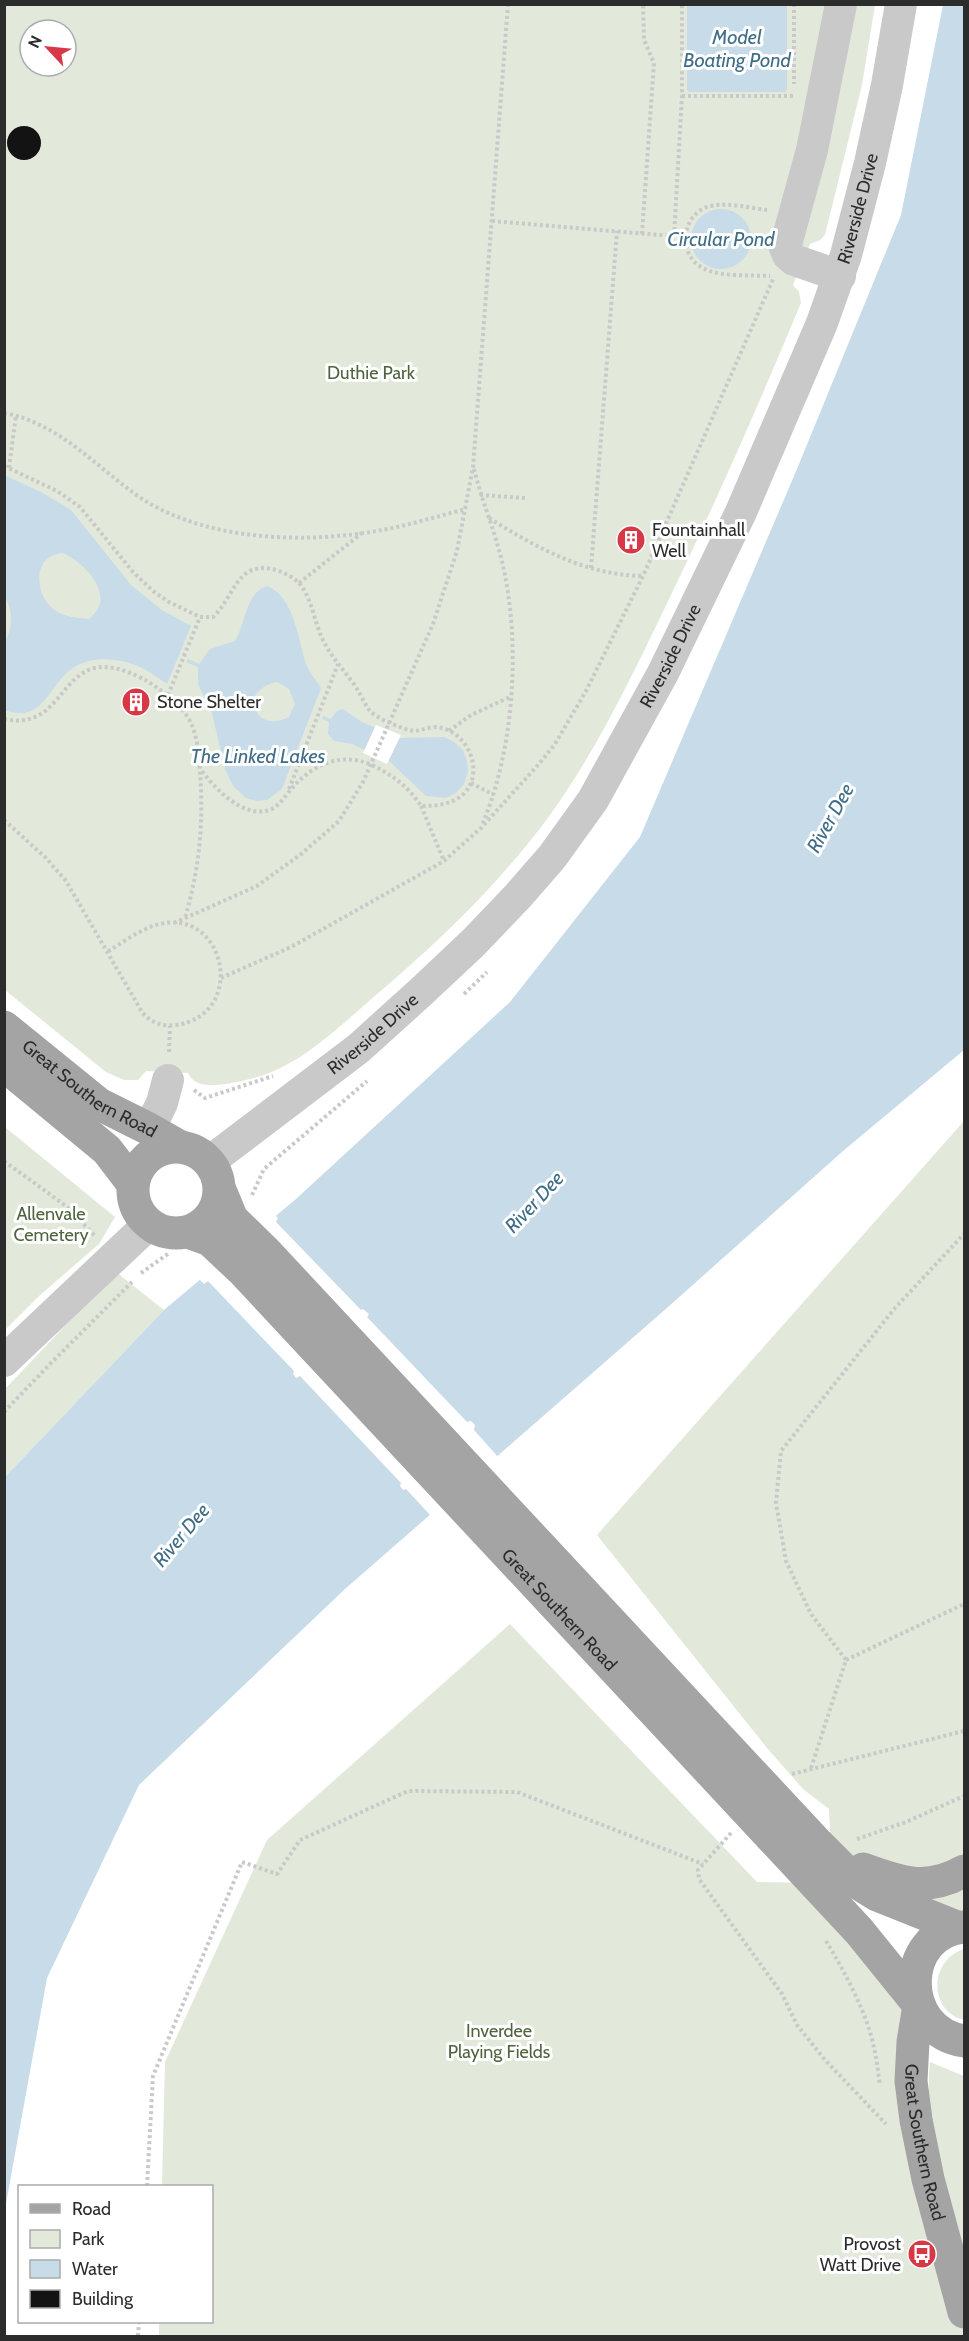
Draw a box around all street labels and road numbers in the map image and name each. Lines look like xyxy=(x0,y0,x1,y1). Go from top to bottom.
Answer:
street label: Riverside Drive xyxy=(833,151,883,267)
street label: Riverside Drive xyxy=(635,601,706,712)
street label: Riverside Drive xyxy=(323,989,423,1079)
street label: Great Southern Road xyxy=(18,1035,161,1142)
street label: Great Southern Road xyxy=(497,1544,621,1675)
street label: Great Southern Road xyxy=(900,2063,950,2223)

